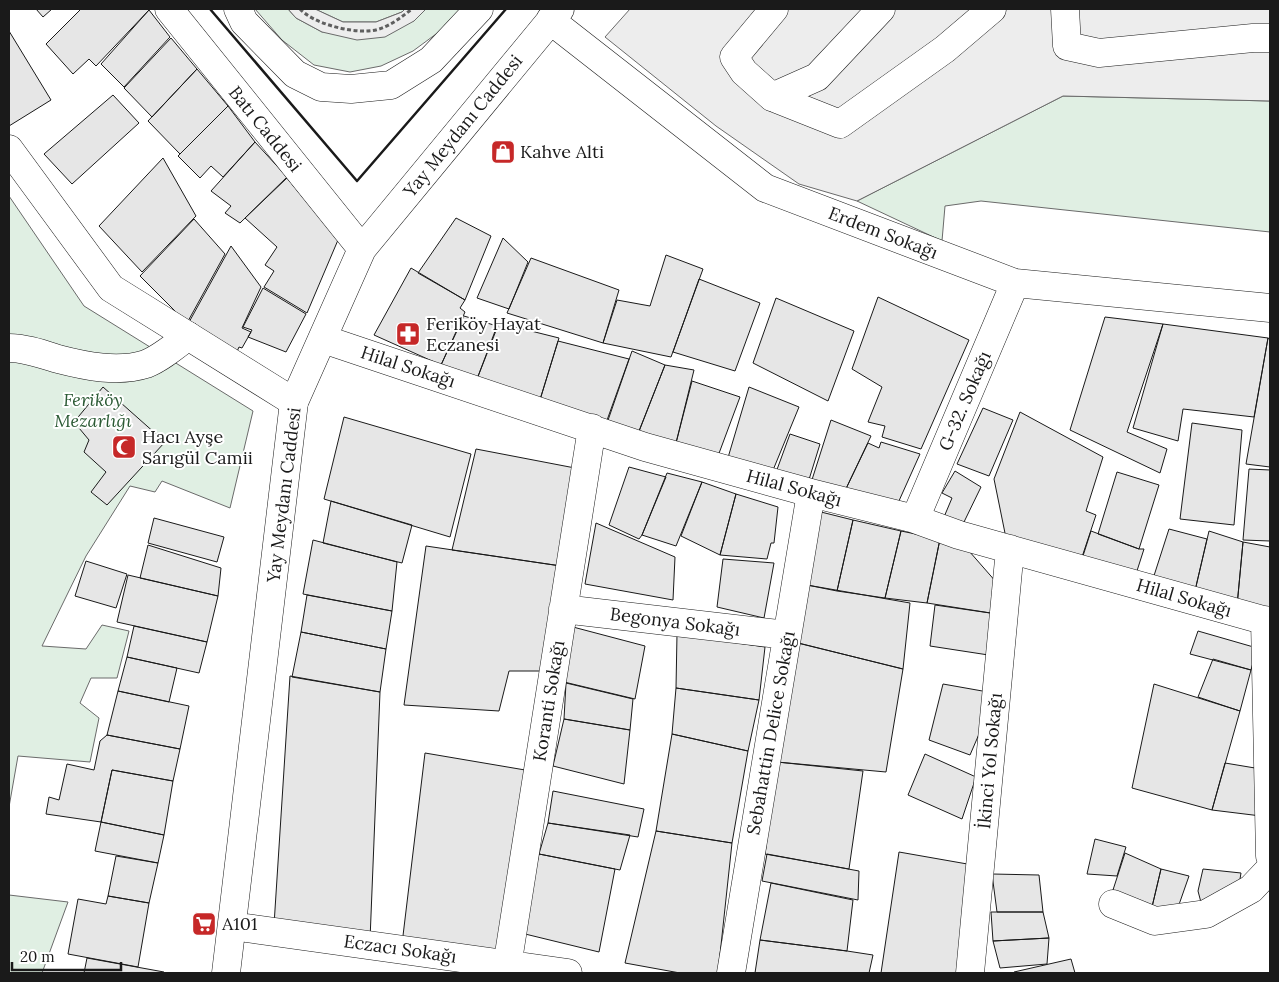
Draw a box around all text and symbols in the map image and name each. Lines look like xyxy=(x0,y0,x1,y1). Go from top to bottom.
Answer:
street label: Yay Meydanı Caddesi xyxy=(397,50,527,202)
street label: Batı Caddesi xyxy=(224,81,307,176)
shop icon: Kahve Alti xyxy=(490,139,516,165)
place label: Kahve Alti xyxy=(520,140,604,163)
street label: Erdem Sokağı xyxy=(825,201,941,264)
place label: Feriköy Hayat Eczanesi xyxy=(426,312,541,356)
pharmacy icon: Feriköy Hayat Eczanesi xyxy=(395,321,421,347)
street label: Hilal Sokağı xyxy=(358,340,458,393)
street label: G-32. Sokağı xyxy=(933,347,996,454)
park label: Feriköy Mezarlığı xyxy=(54,388,132,432)
street label: Yay Meydanı Caddesi xyxy=(261,406,306,585)
place label: Hacı Ayşe Sarıgül Camii xyxy=(142,425,253,469)
mosque icon: Hacı Ayşe Sarıgül Camii xyxy=(111,434,137,460)
street label: Hilal Sokağı xyxy=(744,464,844,511)
street label: Hilal Sokağı xyxy=(1134,573,1234,622)
street label: Begonya Sokağı xyxy=(609,602,741,641)
street label: Sebahattin Delice Sokağı xyxy=(741,629,800,837)
street label: Koranti Sokağı xyxy=(528,639,569,763)
street label: İkinci Yol Sokağı xyxy=(972,692,1007,830)
supermarket icon: A101 xyxy=(191,911,217,937)
place label: A101 xyxy=(221,912,258,935)
street label: Eczacı Sokağı xyxy=(342,929,458,968)
scale bar xyxy=(12,940,121,972)
text: 20 m xyxy=(20,947,55,966)

